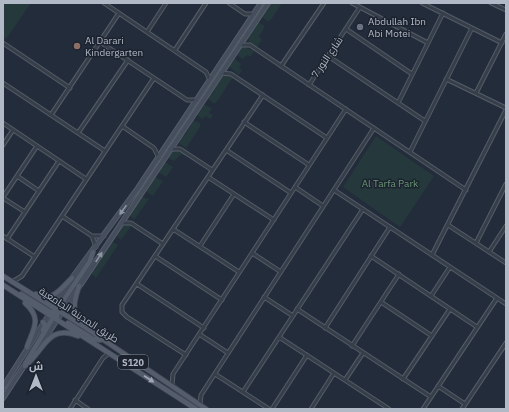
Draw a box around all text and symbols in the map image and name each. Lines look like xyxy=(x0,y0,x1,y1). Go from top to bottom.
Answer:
place label: Abdullah Ibn Abi Motei xyxy=(368,15,426,40)
marker: Abdullah Ibn Abi Motei xyxy=(355,22,365,32)
place label: Al Darari Kindergarten xyxy=(85,34,143,59)
street label: شارع النور 7 xyxy=(309,34,345,80)
marker: Al Darari Kindergarten xyxy=(72,41,82,51)
park label: Al Tarfa Park xyxy=(362,177,419,190)
one-way arrow xyxy=(119,205,127,215)
one-way arrow xyxy=(95,252,103,262)
street label: طريق المدينة الجامعية xyxy=(37,284,121,346)
road number: S120 xyxy=(118,355,148,369)
north arrow xyxy=(16,356,56,396)
text: ش xyxy=(29,359,43,373)
one-way arrow xyxy=(144,375,154,383)

